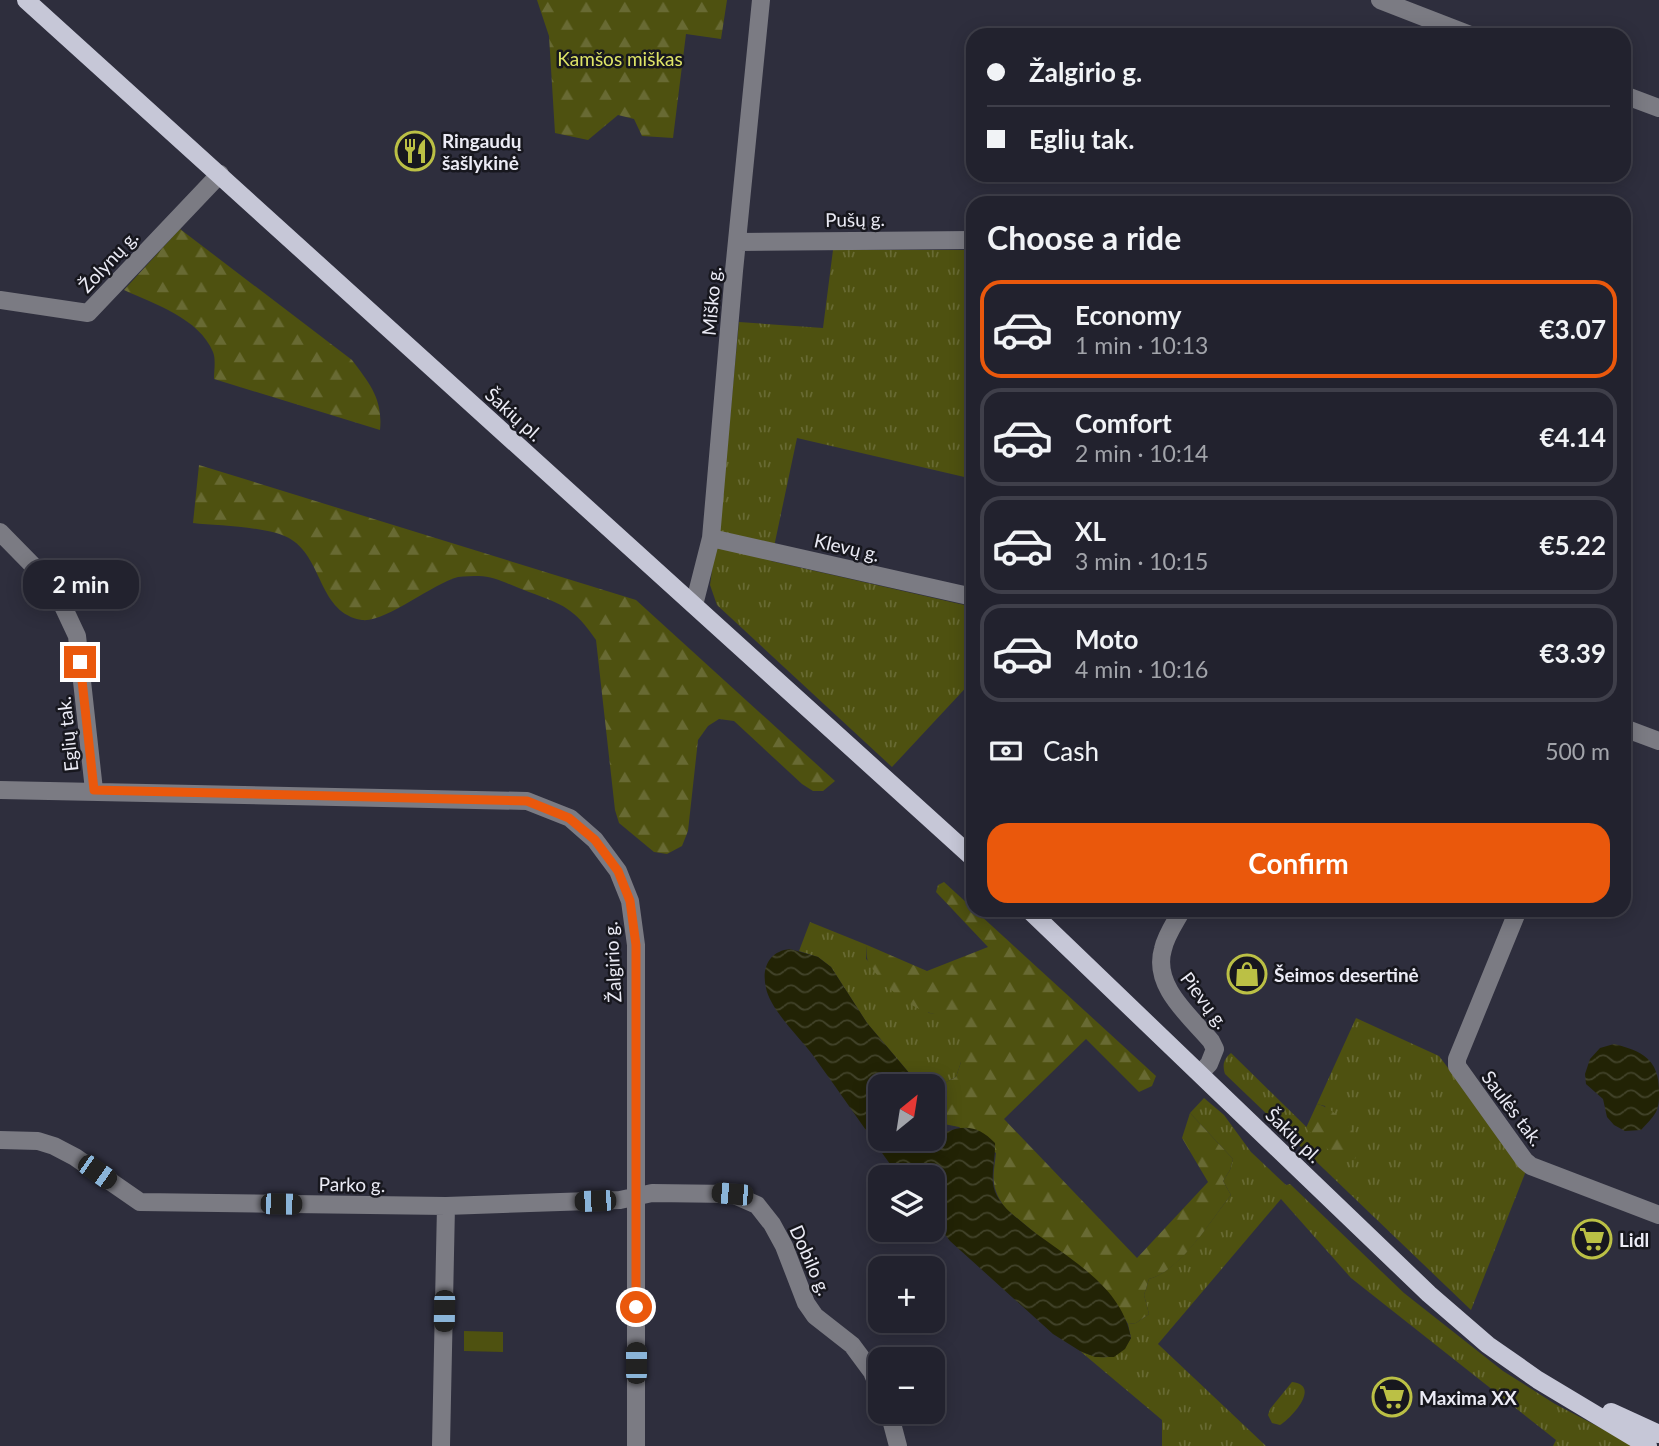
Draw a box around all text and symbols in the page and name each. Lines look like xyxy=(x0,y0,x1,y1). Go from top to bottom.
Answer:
park label: Kamšos miškas xyxy=(557,47,683,70)
text: Žalgirio g. xyxy=(1029,56,1142,88)
text: Eglių tak. xyxy=(1029,123,1134,155)
place label: Ringaudų šašlykinė xyxy=(442,129,522,174)
restaurant icon: Ringaudų šašlykinė xyxy=(394,130,436,172)
street label: Pušų g. xyxy=(825,207,885,231)
text: Choose a ride xyxy=(987,218,1181,257)
street label: Žolynų g. xyxy=(74,225,142,297)
street label: Miško g. xyxy=(697,265,725,337)
icon: car xyxy=(991,298,1054,361)
text: Economy xyxy=(1075,299,1181,331)
text: €3.07 xyxy=(1540,313,1606,345)
text: 1 min · 10:13 xyxy=(1075,331,1208,359)
street label: Šakių pl. xyxy=(481,382,547,446)
icon: car xyxy=(991,406,1054,469)
text: Comfort xyxy=(1075,407,1172,439)
text: €4.14 xyxy=(1540,421,1606,453)
text: 2 min · 10:14 xyxy=(1075,439,1208,467)
icon: car xyxy=(991,514,1054,577)
text: XL xyxy=(1075,515,1106,547)
street label: Klevų g. xyxy=(812,528,882,566)
text: €5.22 xyxy=(1540,529,1606,561)
text: 3 min · 10:15 xyxy=(1075,547,1208,575)
callout: 2 min xyxy=(22,560,138,610)
text: 2 min xyxy=(52,570,110,598)
icon: car xyxy=(991,622,1054,685)
text: Moto xyxy=(1075,623,1138,655)
text: €3.39 xyxy=(1540,637,1606,669)
route end xyxy=(64,646,96,678)
text: 4 min · 10:16 xyxy=(1075,655,1208,683)
street label: Eglių tak. xyxy=(52,695,82,773)
icon: cash xyxy=(987,732,1025,770)
text: Cash xyxy=(1043,735,1099,767)
text: 500 m xyxy=(1545,737,1610,765)
button: Confirm xyxy=(987,823,1610,903)
street label: Žalgirio g. xyxy=(598,921,626,1003)
shop icon: Šeimos desertinė xyxy=(1226,953,1268,995)
place label: Šeimos desertinė xyxy=(1274,963,1419,986)
street label: Pievų g. xyxy=(1176,967,1234,1033)
street label: Saulės tak. xyxy=(1477,1066,1549,1150)
north arrow xyxy=(868,1074,945,1152)
map controls xyxy=(868,1074,945,1424)
street label: Šakių pl. xyxy=(1261,1103,1327,1167)
car xyxy=(74,1151,121,1193)
button: layers xyxy=(868,1165,945,1242)
street label: Parko g. xyxy=(319,1172,385,1196)
car xyxy=(711,1182,754,1206)
car xyxy=(574,1190,617,1212)
car xyxy=(260,1193,303,1215)
supermarket icon: Lidl xyxy=(1571,1218,1613,1260)
street label: Dobilo g. xyxy=(785,1221,837,1299)
place label: Lidl xyxy=(1619,1228,1649,1251)
button: + xyxy=(868,1256,945,1333)
car xyxy=(434,1290,455,1332)
route start xyxy=(620,1291,652,1323)
car xyxy=(626,1342,647,1384)
button: − xyxy=(868,1347,945,1424)
supermarket icon: Maxima XX xyxy=(1371,1376,1413,1418)
place label: Maxima XX xyxy=(1419,1386,1517,1409)

